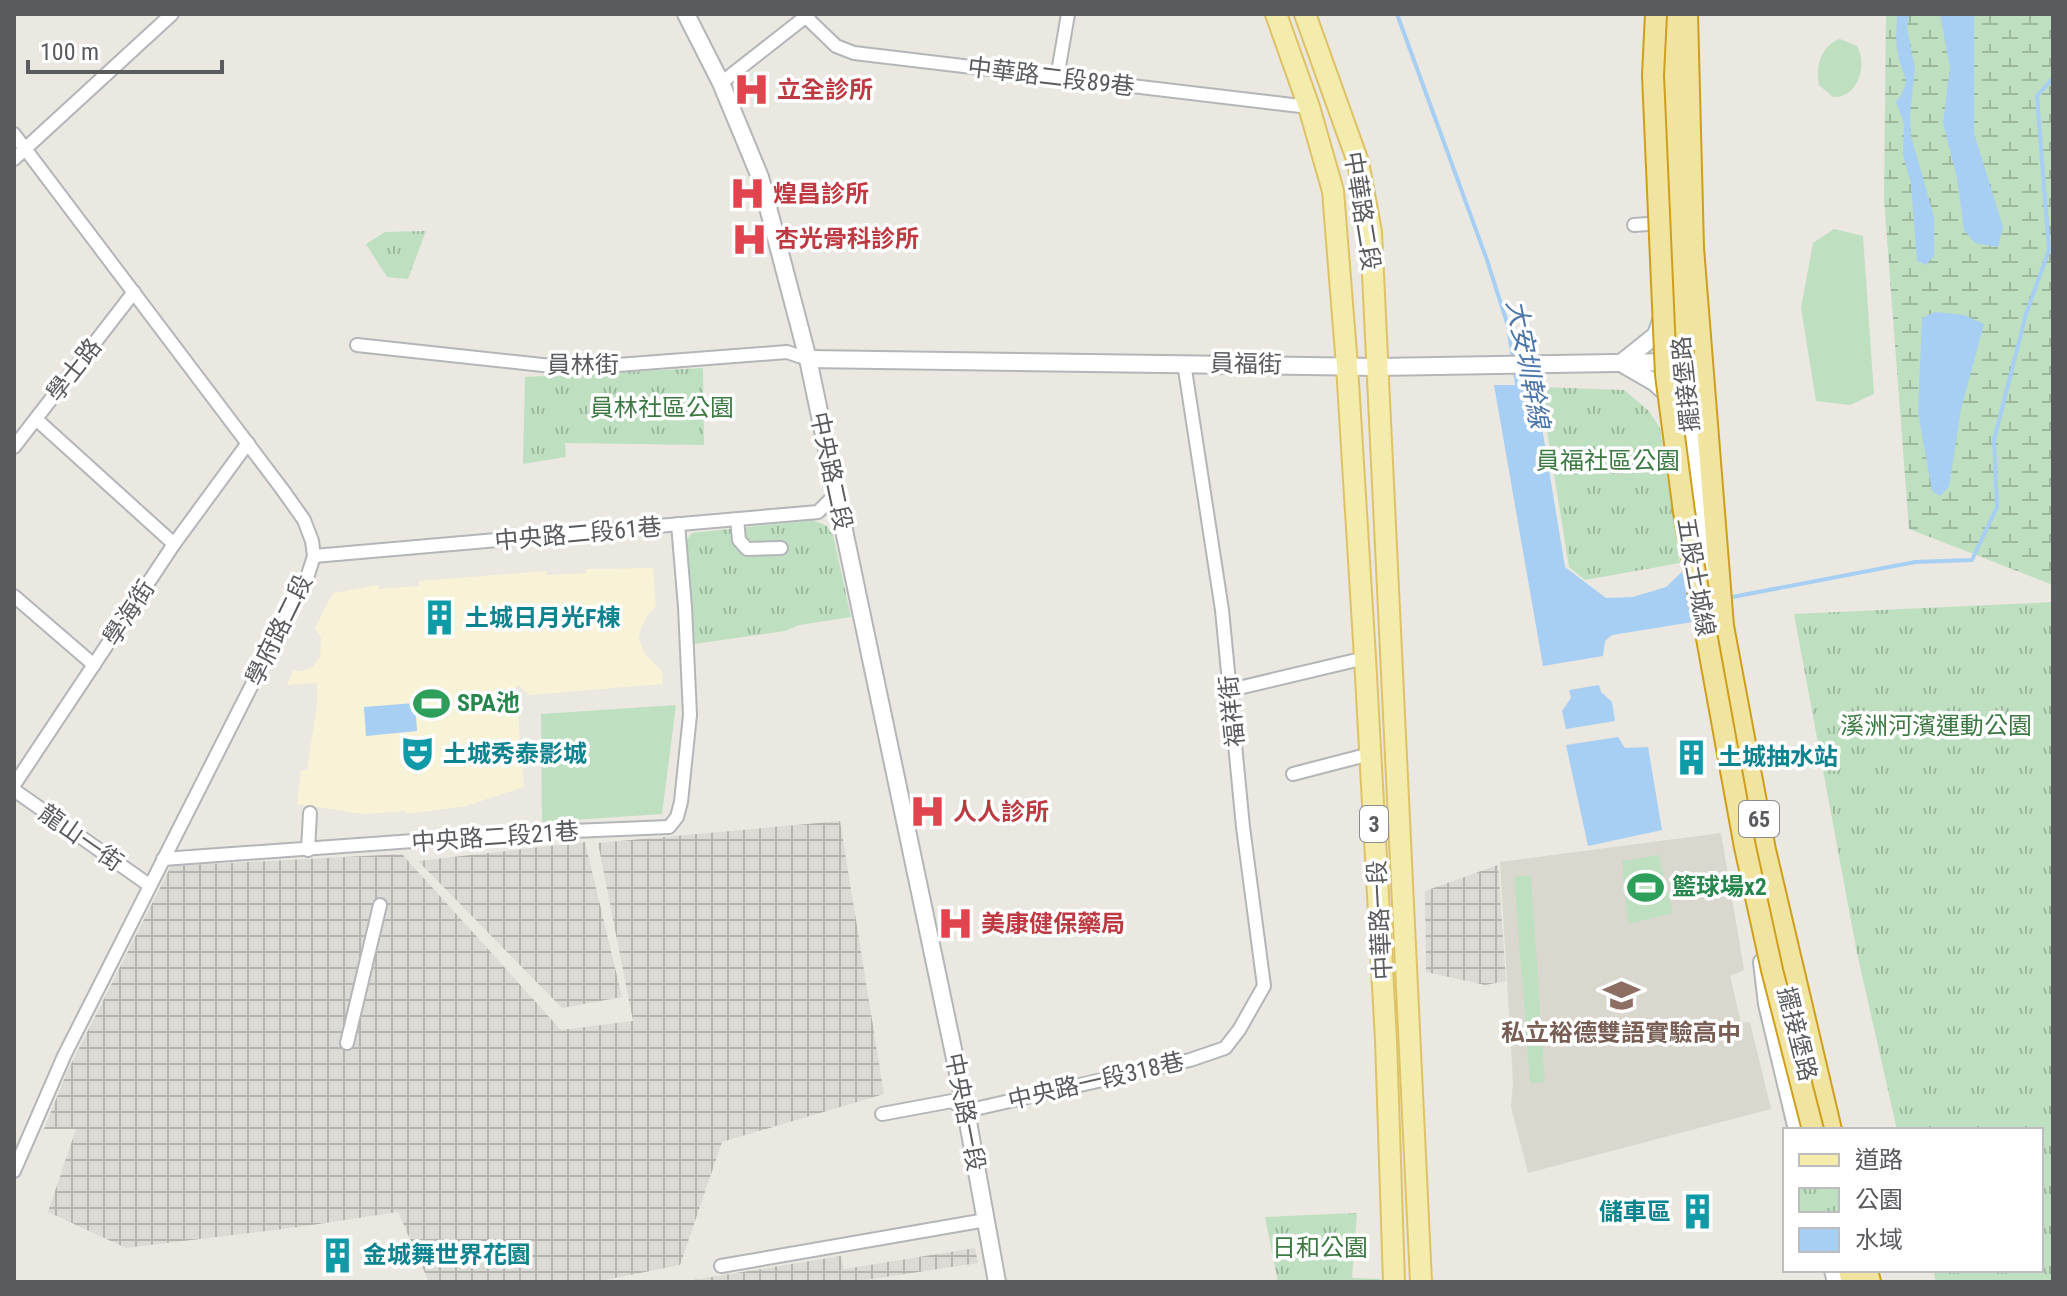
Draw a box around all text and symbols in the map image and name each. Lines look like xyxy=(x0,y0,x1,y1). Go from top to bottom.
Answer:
scale bar xyxy=(28,24,222,74)
text: 100 m xyxy=(40,38,99,66)
street label: 中華路二段89巷 xyxy=(966,53,1136,101)
hospital icon: 立全診所 xyxy=(732,71,770,109)
place label: 立全診所 xyxy=(777,76,873,104)
street label: 中華路二段 xyxy=(1339,150,1385,272)
hospital icon: 煌昌診所 xyxy=(728,175,766,213)
place label: 煌昌診所 xyxy=(773,180,869,208)
hospital icon: 杏光骨科診所 xyxy=(730,220,768,258)
place label: 杏光骨科診所 xyxy=(775,225,919,253)
water label: 大安圳幹線 xyxy=(1501,297,1556,434)
street label: 學士路 xyxy=(41,333,107,407)
street label: 擺接堡路 xyxy=(1667,335,1705,433)
street label: 員福街 xyxy=(1210,349,1282,379)
street label: 員林街 xyxy=(547,351,619,379)
park label: 員林社區公園 xyxy=(590,394,734,422)
street label: 中央路二段 xyxy=(805,409,857,533)
park label: 員福社區公園 xyxy=(1536,447,1680,475)
street label: 中央路二段61巷 xyxy=(493,513,663,555)
street label: 五股土城線 xyxy=(1672,515,1720,639)
street label: 學府路二段 xyxy=(240,570,318,690)
street label: 學海街 xyxy=(98,575,160,651)
building icon: 土城日月光F棟 xyxy=(420,599,458,637)
place label: 土城日月光F棟 xyxy=(465,604,620,632)
street label: 福祥街 xyxy=(1214,674,1250,748)
sports icon: SPA池 xyxy=(412,684,450,722)
place label: SPA池 xyxy=(457,689,520,717)
park label: 溪洲河濱運動公園 xyxy=(1840,712,2032,740)
theatre icon: 土城秀泰影城 xyxy=(398,735,436,773)
building icon: 土城抽水站 xyxy=(1673,738,1711,776)
place label: 土城秀泰影城 xyxy=(443,740,587,768)
place label: 土城抽水站 xyxy=(1718,743,1838,771)
hospital icon: 人人診所 xyxy=(908,793,946,831)
place label: 人人診所 xyxy=(953,798,1049,826)
street label: 龍山一街 xyxy=(34,799,128,877)
road number: 65 xyxy=(1739,801,1779,837)
road number: 3 xyxy=(1360,806,1388,842)
street label: 中央路二段21巷 xyxy=(410,817,580,857)
street label: 中華路一段 xyxy=(1363,859,1397,981)
sports icon: 籃球場x2 xyxy=(1627,868,1665,906)
place label: 籃球場x2 xyxy=(1672,873,1767,901)
hospital icon: 美康健保藥局 xyxy=(936,905,974,943)
place label: 美康健保藥局 xyxy=(981,910,1125,938)
school or university icon: 私立裕德雙語實驗高中 xyxy=(1602,977,1640,1015)
street label: 擺接堡路 xyxy=(1772,984,1822,1084)
place label: 私立裕德雙語實驗高中 xyxy=(1501,1019,1741,1047)
street label: 中央路一段318巷 xyxy=(1005,1047,1187,1115)
street label: 中央路一段 xyxy=(940,1050,990,1174)
legend xyxy=(1783,1128,2043,1272)
text: 道路 xyxy=(1855,1146,1903,1174)
text: 公園 xyxy=(1855,1186,1903,1214)
building icon: 儲車區 xyxy=(1678,1193,1716,1231)
place label: 儲車區 xyxy=(1599,1198,1671,1226)
text: 水域 xyxy=(1855,1226,1903,1254)
park label: 日和公園 xyxy=(1272,1234,1368,1262)
building icon: 金城舞世界花園 xyxy=(318,1236,356,1274)
place label: 金城舞世界花園 xyxy=(363,1241,531,1269)

